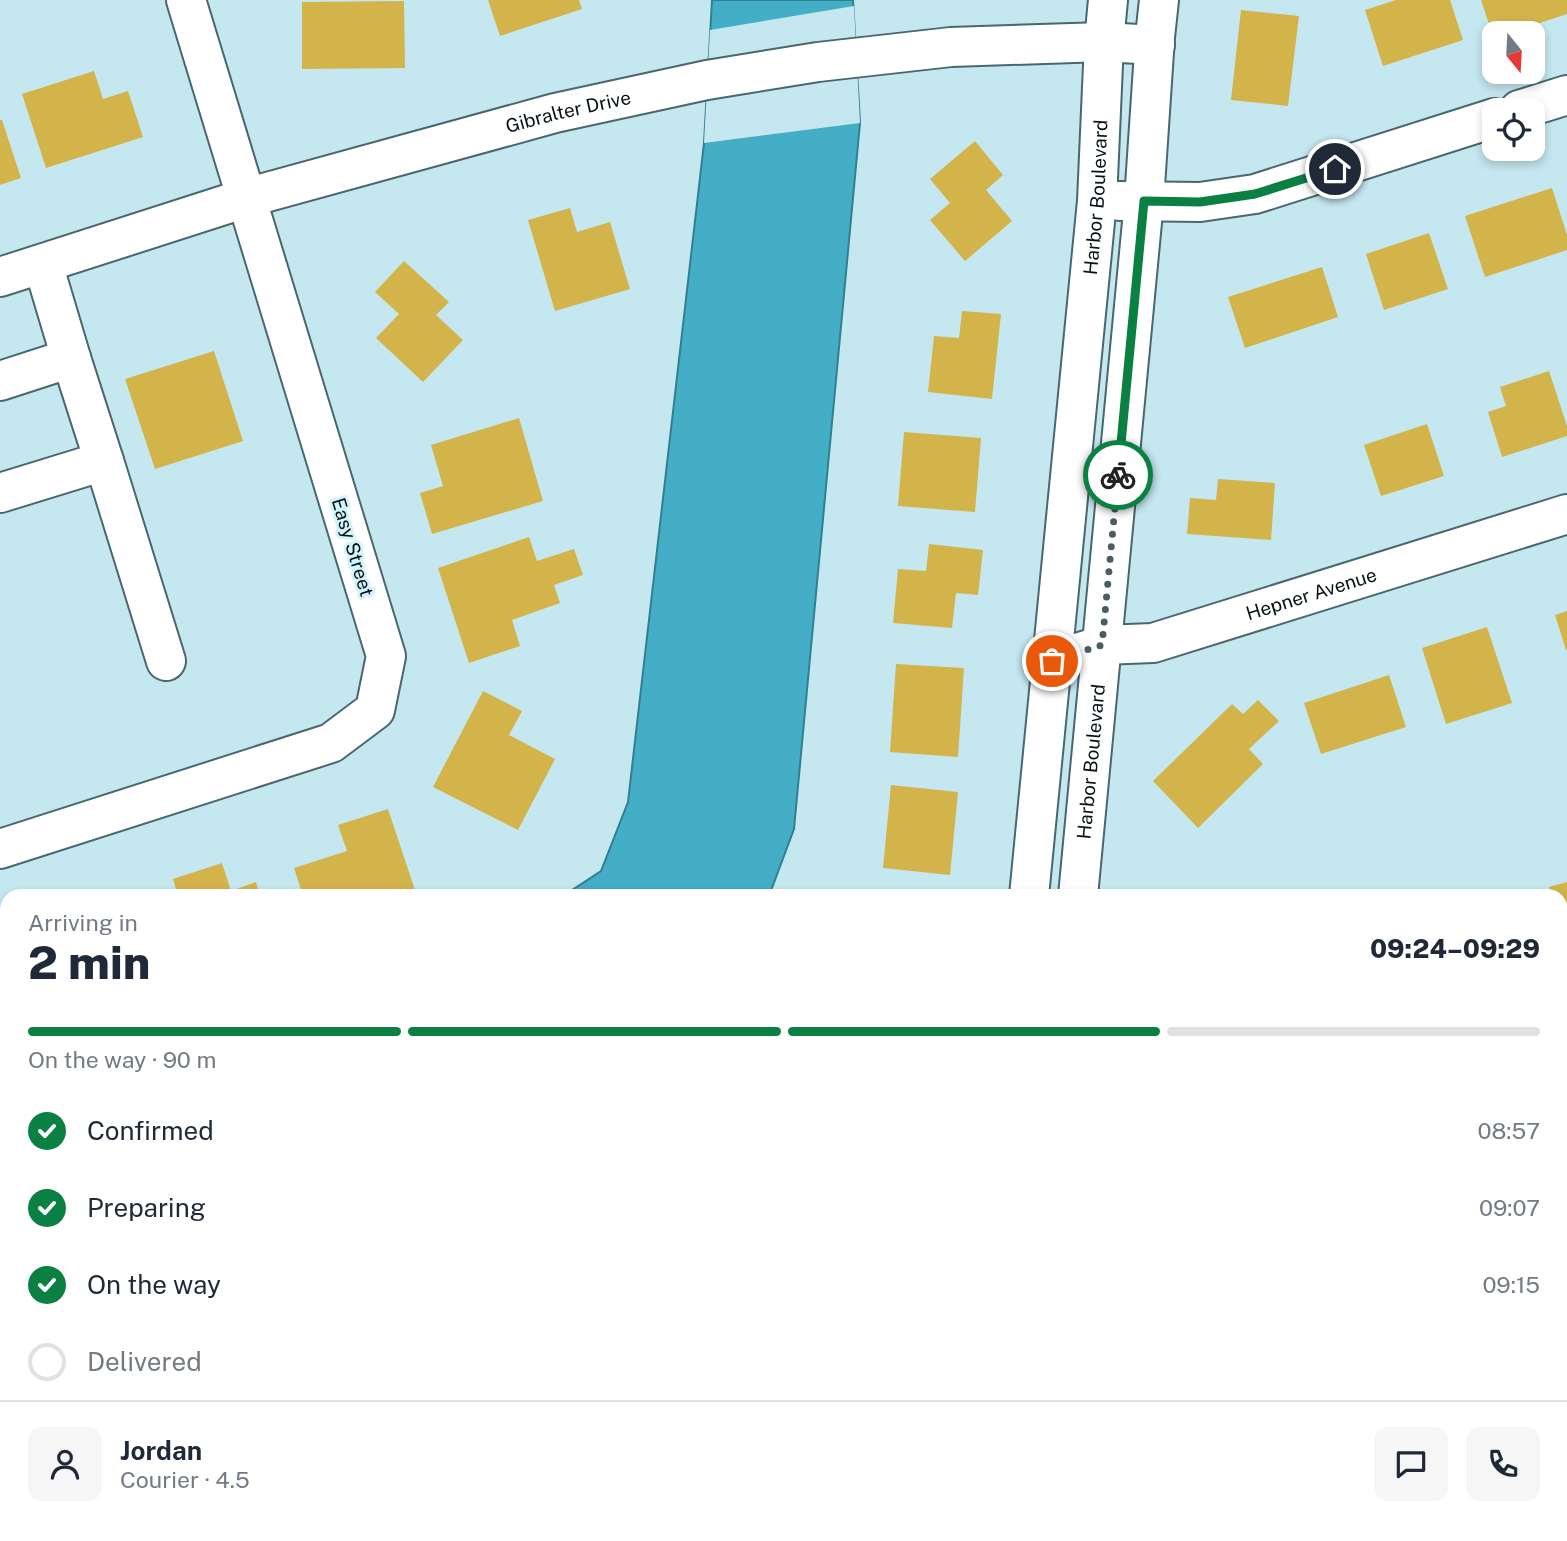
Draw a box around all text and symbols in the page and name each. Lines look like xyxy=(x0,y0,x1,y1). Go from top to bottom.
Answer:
north arrow xyxy=(1482,21,1545,84)
map controls xyxy=(1482,21,1545,161)
street label: Gibralter Drive xyxy=(503,86,633,137)
button: locate xyxy=(1482,98,1545,161)
street label: Harbor Boulevard xyxy=(1079,119,1112,276)
pin xyxy=(1305,139,1365,199)
icon: home xyxy=(1316,150,1354,188)
courier xyxy=(1083,440,1153,510)
icon: bike xyxy=(1099,456,1137,494)
street label: Easy Street xyxy=(328,495,378,599)
street label: Hepner Avenue xyxy=(1243,563,1379,624)
pin xyxy=(1022,631,1082,691)
icon: bag xyxy=(1033,642,1071,680)
street label: Harbor Boulevard xyxy=(1072,683,1109,840)
text: Arriving in xyxy=(28,909,138,936)
text: 09:24–09:29 xyxy=(1370,933,1540,964)
text: 2 min xyxy=(28,935,150,989)
text: On the way · 90 m xyxy=(28,1046,216,1073)
icon: check xyxy=(28,1112,66,1150)
text: Confirmed xyxy=(87,1115,214,1146)
text: 08:57 xyxy=(1477,1117,1540,1144)
icon: check xyxy=(28,1189,66,1227)
text: Preparing xyxy=(87,1192,206,1223)
text: 09:07 xyxy=(1479,1194,1540,1221)
icon: check xyxy=(28,1266,66,1304)
text: On the way xyxy=(87,1269,221,1300)
text: 09:15 xyxy=(1482,1271,1540,1298)
text: Delivered xyxy=(87,1346,202,1377)
button: person xyxy=(28,1427,102,1501)
button: chat xyxy=(1374,1427,1448,1501)
button: phone xyxy=(1466,1427,1540,1501)
text: Jordan xyxy=(120,1435,202,1466)
text: Courier · 4.5 xyxy=(120,1466,250,1493)

